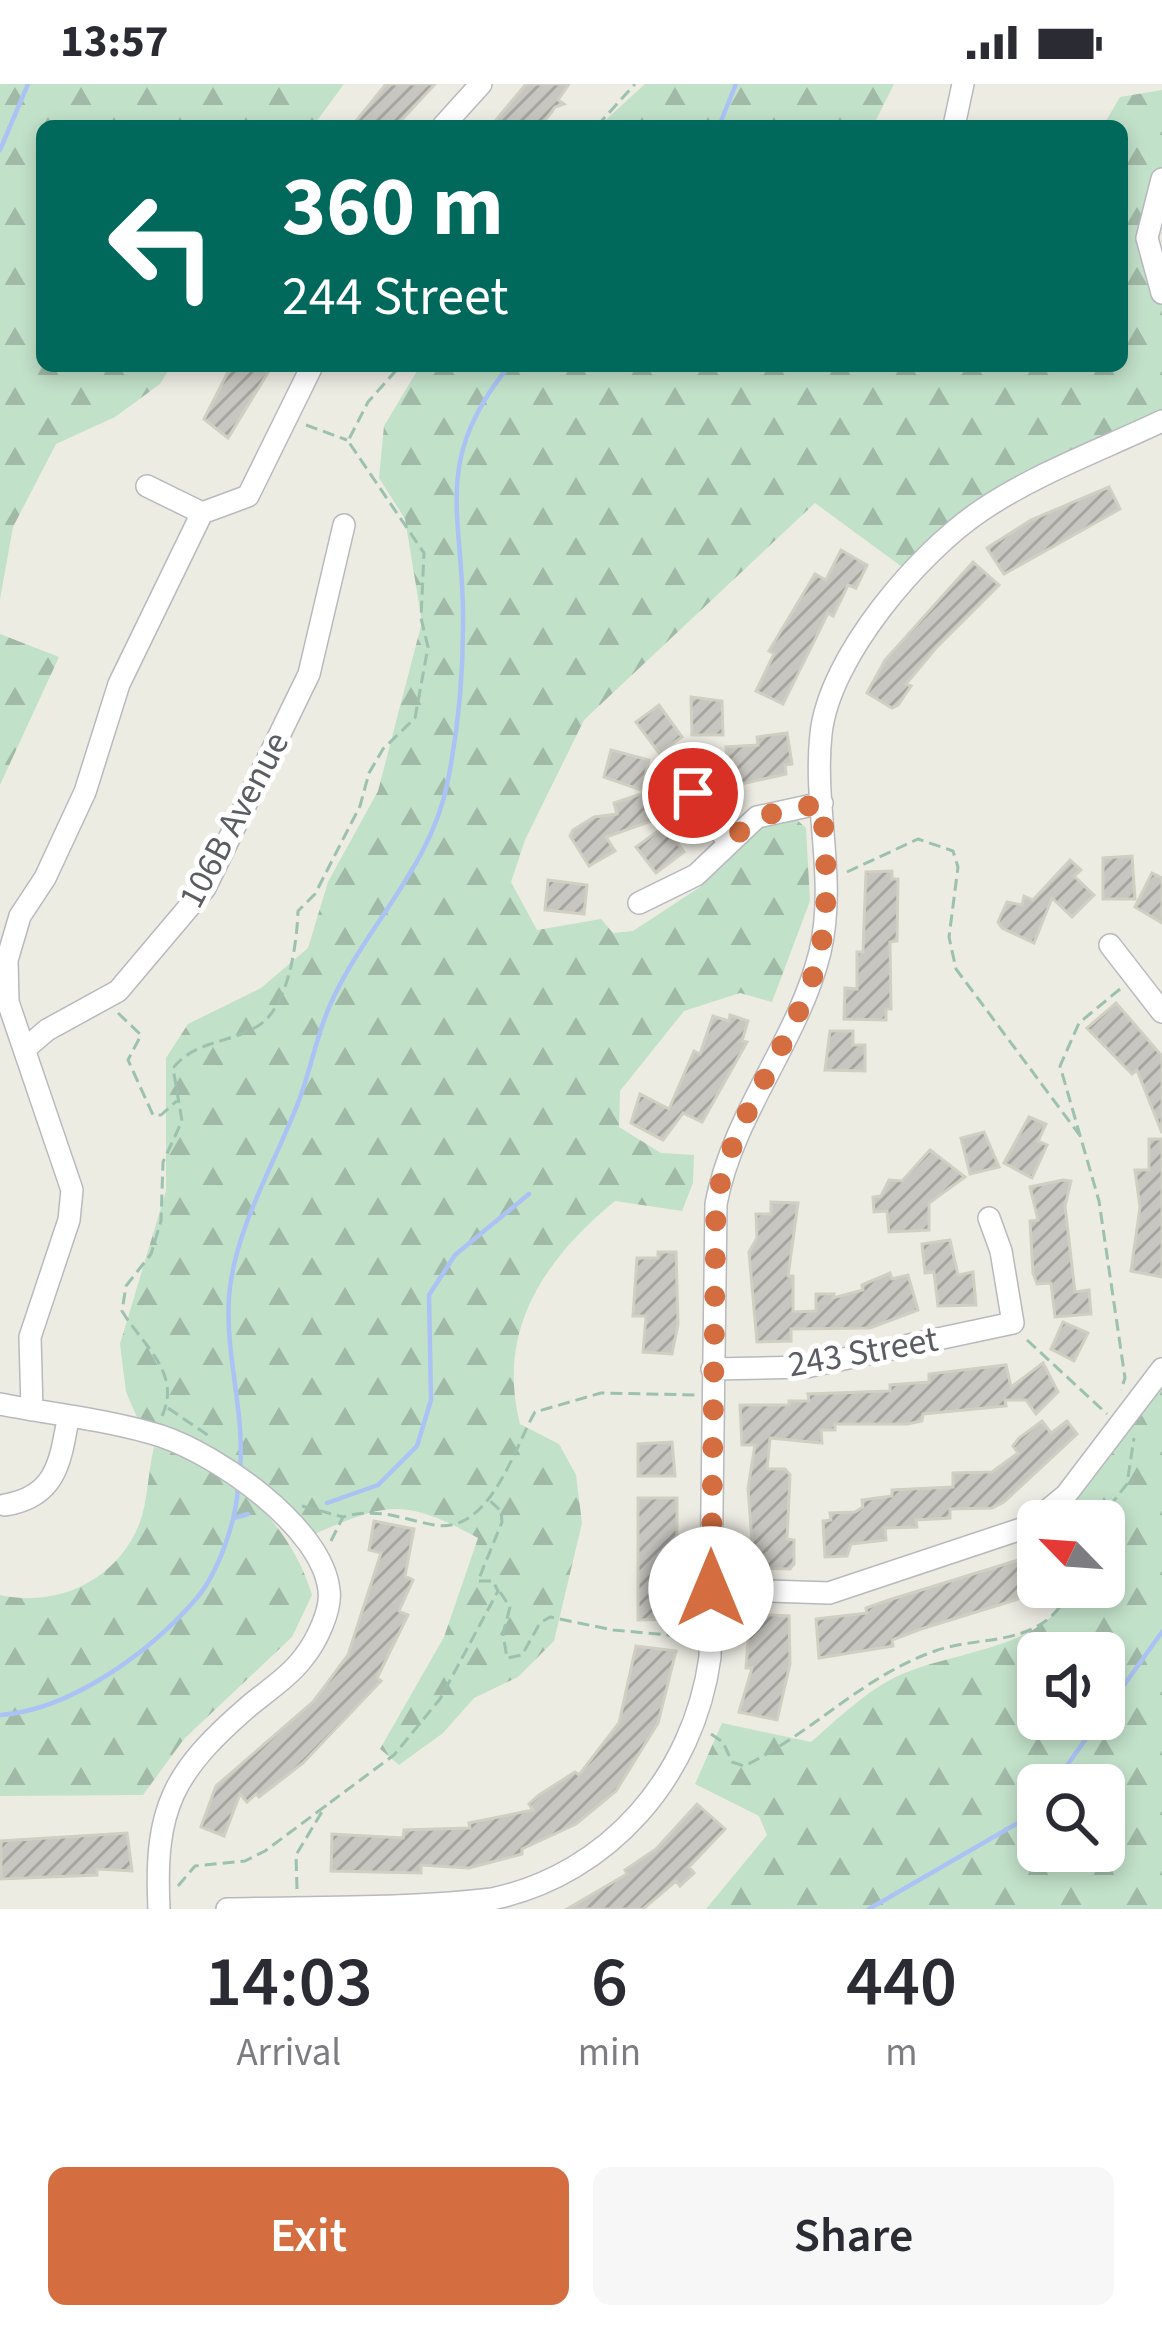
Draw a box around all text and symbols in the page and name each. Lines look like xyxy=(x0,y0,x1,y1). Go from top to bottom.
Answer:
text: 13:57 xyxy=(60,10,169,74)
text: 360 m xyxy=(282,148,504,268)
icon: left xyxy=(84,168,240,324)
text: 244 Street xyxy=(282,259,509,336)
street label: 106B Avenue xyxy=(166,723,302,917)
pin xyxy=(642,742,744,844)
icon: arrive xyxy=(660,760,726,826)
street label: 243 Street xyxy=(784,1314,942,1390)
north arrow xyxy=(1017,1500,1125,1608)
map controls xyxy=(1017,1500,1125,1872)
position arrow xyxy=(648,1526,774,1652)
button: sound xyxy=(1017,1632,1125,1740)
button: search xyxy=(1017,1764,1125,1872)
text: 14:03 xyxy=(205,1931,373,2034)
text: 6 xyxy=(591,1931,628,2034)
text: 440 xyxy=(846,1931,957,2034)
text: Arrival xyxy=(236,2025,341,2081)
text: min xyxy=(578,2025,641,2081)
text: m xyxy=(885,2025,918,2081)
button: Exit xyxy=(48,2167,569,2305)
button: Share xyxy=(593,2167,1114,2305)

